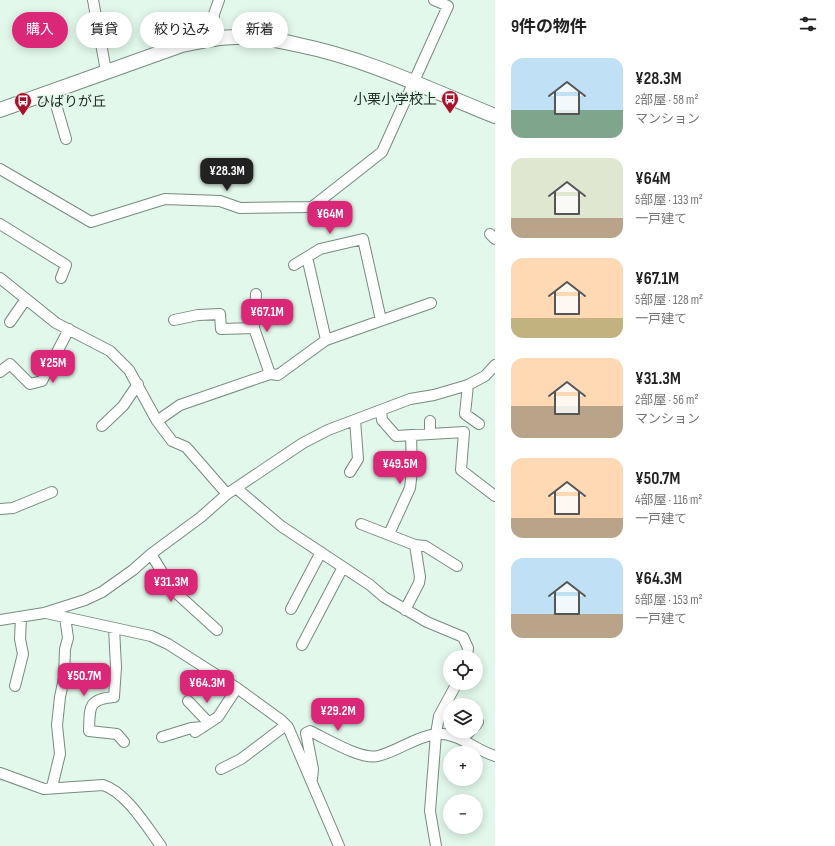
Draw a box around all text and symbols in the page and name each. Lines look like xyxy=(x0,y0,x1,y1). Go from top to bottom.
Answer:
chip: 購入 xyxy=(12,12,68,48)
chip: 賃貸 xyxy=(76,12,132,48)
chip: 絞り込み xyxy=(140,12,224,48)
chip: 新着 xyxy=(232,12,288,48)
icon: filters xyxy=(797,13,819,35)
text: 9件の物件 xyxy=(511,17,587,37)
text: ¥28.3M xyxy=(635,69,681,89)
icon: home xyxy=(543,74,591,122)
bus stop icon: 小栗小学校上 xyxy=(440,89,460,114)
bus stop icon: ひばりが丘 xyxy=(13,91,33,116)
place label: 小栗小学校上 xyxy=(353,91,437,108)
text: 2部屋 · 58 m² xyxy=(635,92,698,108)
place label: ひばりが丘 xyxy=(36,93,106,110)
text: マンション xyxy=(635,111,700,127)
pin: ¥28.3M xyxy=(194,158,260,192)
text: ¥28.3M xyxy=(209,163,245,179)
text: ¥64M xyxy=(635,169,671,189)
icon: home xyxy=(543,174,591,222)
text: 5部屋 · 133 m² xyxy=(635,192,703,208)
pin: ¥64M xyxy=(306,201,354,235)
text: ¥64M xyxy=(316,206,344,222)
text: 一戸建て xyxy=(635,211,687,227)
text: ¥67.1M xyxy=(635,269,679,289)
icon: home xyxy=(543,274,591,322)
text: 5部屋 · 128 m² xyxy=(635,292,703,308)
pin: ¥67.1M xyxy=(234,299,300,333)
text: ¥67.1M xyxy=(250,304,284,320)
text: 一戸建て xyxy=(635,311,687,327)
pin: ¥25M xyxy=(29,350,77,384)
text: ¥25M xyxy=(40,355,66,371)
text: ¥31.3M xyxy=(635,369,681,389)
icon: home xyxy=(543,374,591,422)
text: 2部屋 · 56 m² xyxy=(635,392,698,408)
text: マンション xyxy=(635,411,700,427)
pin: ¥49.5M xyxy=(367,451,433,485)
text: ¥49.5M xyxy=(382,456,418,472)
text: ¥50.7M xyxy=(635,469,680,489)
icon: home xyxy=(543,474,591,522)
text: 4部屋 · 116 m² xyxy=(635,492,702,508)
text: 一戸建て xyxy=(635,511,687,527)
pin: ¥31.3M xyxy=(138,569,204,603)
text: ¥64.3M xyxy=(635,569,682,589)
text: ¥31.3M xyxy=(154,574,188,590)
icon: home xyxy=(543,574,591,622)
text: 5部屋 · 153 m² xyxy=(635,592,703,608)
text: 一戸建て xyxy=(635,611,687,627)
map controls xyxy=(443,650,483,834)
button: locate xyxy=(443,650,483,690)
pin: ¥50.7M xyxy=(51,663,117,697)
text: ¥50.7M xyxy=(67,668,101,684)
pin: ¥64.3M xyxy=(174,670,240,704)
text: ¥64.3M xyxy=(189,675,225,691)
pin: ¥29.2M xyxy=(305,698,371,732)
button: layers xyxy=(443,698,483,738)
text: ¥29.2M xyxy=(320,703,356,719)
button: + xyxy=(443,746,483,786)
button: − xyxy=(443,794,483,834)

